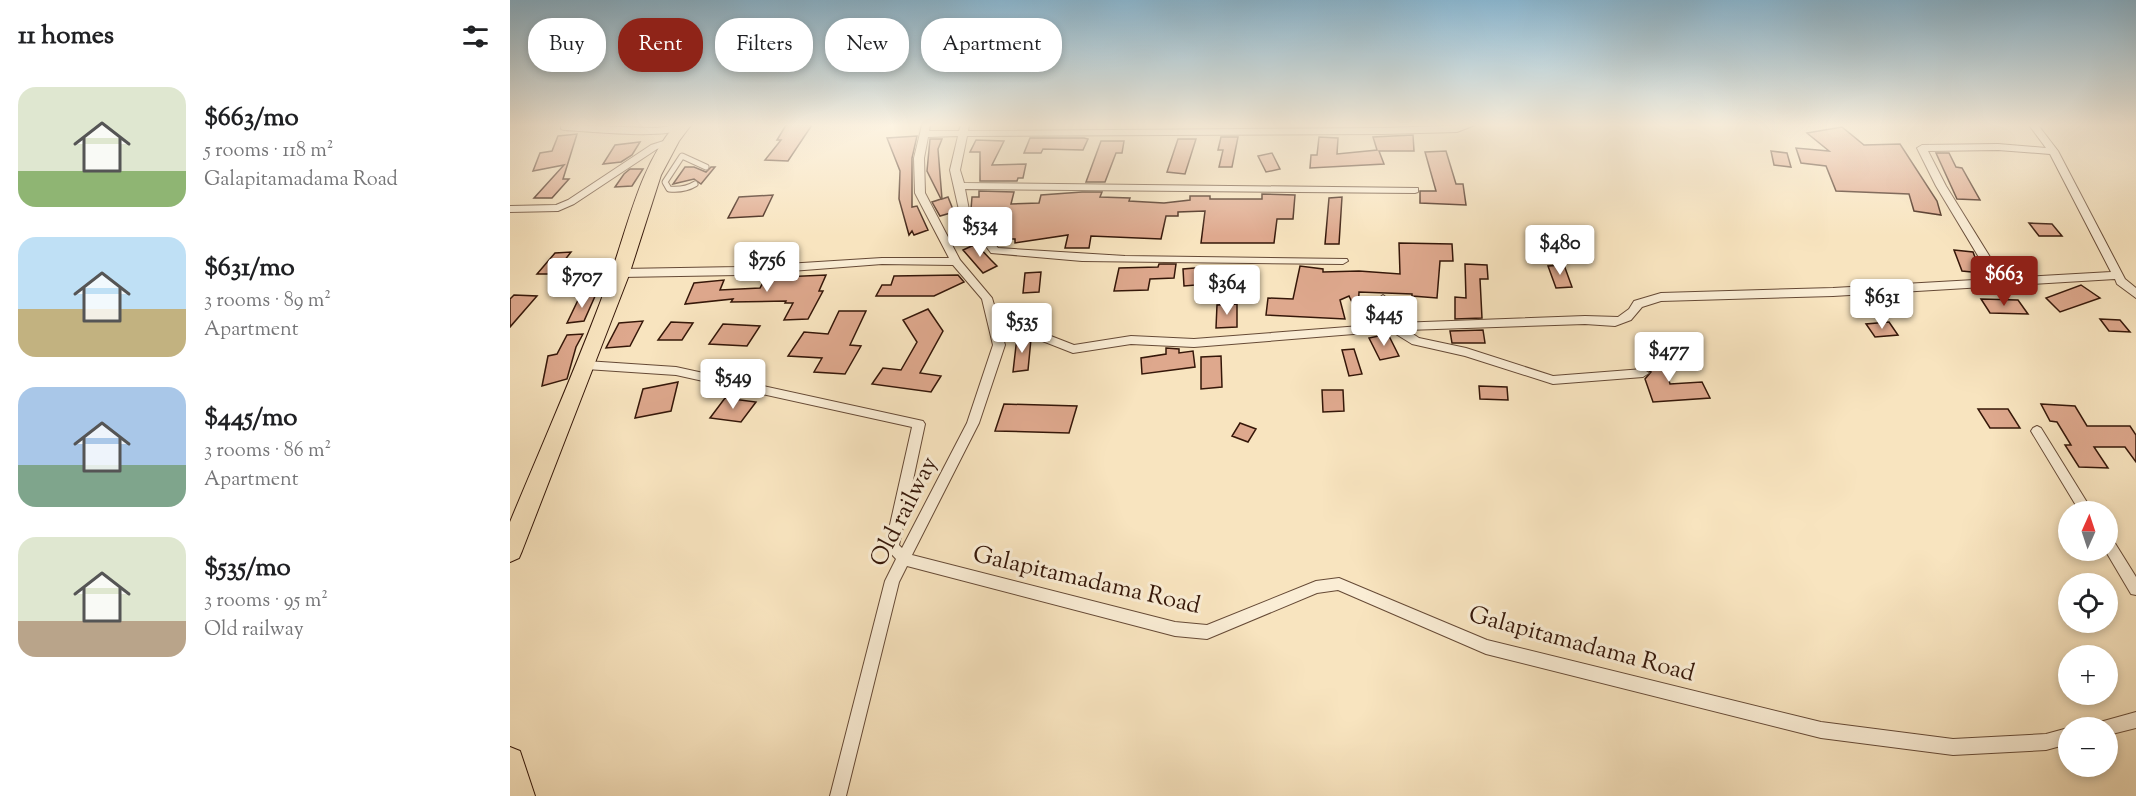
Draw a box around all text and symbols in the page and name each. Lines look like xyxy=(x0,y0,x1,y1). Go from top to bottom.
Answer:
text: 11 homes xyxy=(18,18,114,55)
chip: Buy xyxy=(528,18,606,72)
chip: Rent xyxy=(618,18,703,72)
chip: Filters xyxy=(715,18,813,72)
chip: New xyxy=(825,18,909,72)
chip: Apartment xyxy=(921,18,1062,72)
icon: filters xyxy=(459,20,492,53)
text: $663/mo xyxy=(204,100,299,137)
icon: home xyxy=(66,111,138,183)
text: 5 rooms · 118 m² xyxy=(204,137,334,166)
text: Galapitamadama Road xyxy=(204,166,398,195)
pin: $534 xyxy=(944,207,1016,258)
text: $534 xyxy=(962,212,998,241)
pin: $480 xyxy=(1524,225,1596,276)
text: $480 xyxy=(1539,230,1581,259)
pin: $756 xyxy=(731,242,803,293)
text: $756 xyxy=(748,247,786,276)
text: $631/mo xyxy=(204,250,295,287)
pin: $663 xyxy=(1968,256,2040,307)
pin: $707 xyxy=(546,258,618,309)
icon: home xyxy=(66,261,138,333)
text: $663 xyxy=(1985,261,2023,290)
text: $707 xyxy=(562,263,602,292)
pin: $364 xyxy=(1191,265,1263,316)
text: $364 xyxy=(1208,270,1246,299)
pin: $631 xyxy=(1846,279,1918,330)
text: $631 xyxy=(1864,284,1900,313)
text: 3 rooms · 89 m² xyxy=(204,287,331,316)
pin: $445 xyxy=(1348,296,1420,347)
text: $445 xyxy=(1365,301,1403,330)
pin: $535 xyxy=(986,303,1058,354)
text: $535 xyxy=(1006,308,1038,337)
text: Apartment xyxy=(204,316,299,345)
pin: $477 xyxy=(1633,332,1705,383)
text: $477 xyxy=(1649,337,1689,366)
pin: $549 xyxy=(697,359,769,410)
text: $549 xyxy=(714,364,752,393)
text: $445/mo xyxy=(204,400,297,437)
icon: home xyxy=(66,411,138,483)
text: 3 rooms · 86 m² xyxy=(204,437,331,466)
street label: Old railway xyxy=(862,451,947,573)
text: Apartment xyxy=(204,466,299,495)
north arrow xyxy=(2058,501,2118,561)
map controls xyxy=(2058,501,2118,777)
street label: Galapitamadama Road xyxy=(969,538,1204,624)
text: $535/mo xyxy=(204,550,291,587)
icon: home xyxy=(66,561,138,633)
button: locate xyxy=(2058,573,2118,633)
text: 3 rooms · 95 m² xyxy=(204,587,328,616)
street label: Galapitamadama Road xyxy=(1465,598,1699,692)
text: Old railway xyxy=(204,616,304,645)
button: + xyxy=(2058,645,2118,705)
button: − xyxy=(2058,717,2118,777)

